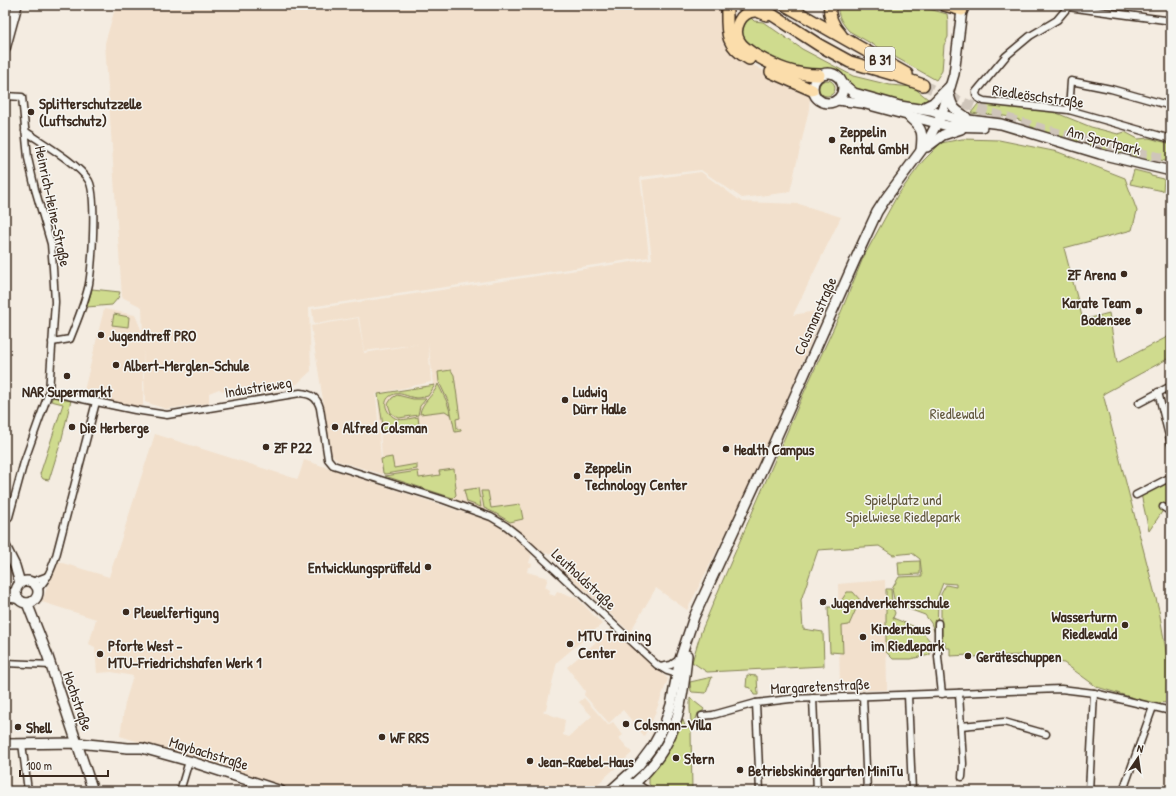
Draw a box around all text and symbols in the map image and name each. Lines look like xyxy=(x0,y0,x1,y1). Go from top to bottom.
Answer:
road number: B 31 xyxy=(865,47,895,71)
street label: Riedleöschstraße xyxy=(991,79,1085,113)
place label: Splitterschutzzelle (Luftschutz) xyxy=(39,93,142,131)
marker: Splitterschutzzelle (Luftschutz) xyxy=(26,107,36,117)
street label: Am Sportpark xyxy=(1065,120,1143,160)
place label: Zeppelin Rental GmbH xyxy=(840,121,909,159)
marker: Zeppelin Rental GmbH xyxy=(827,135,837,145)
street label: Heinrich-Heine-Straße xyxy=(30,144,76,268)
place label: ZF Arena xyxy=(1068,264,1116,285)
marker: ZF Arena xyxy=(1119,269,1129,279)
street label: Colsmanstraße xyxy=(788,274,842,358)
place label: Karate Team Bodensee xyxy=(1062,292,1131,330)
marker: Karate Team Bodensee xyxy=(1134,306,1144,316)
place label: Jugendtreff PRO xyxy=(109,325,197,347)
marker: Jugendtreff PRO xyxy=(96,330,106,340)
place label: Albert-Merglen-Schule xyxy=(124,355,250,377)
marker: Albert-Merglen-Schule xyxy=(111,360,121,370)
marker: NAR Supermarkt xyxy=(62,371,72,381)
street label: Industrieweg xyxy=(223,371,293,403)
place label: NAR Supermarkt xyxy=(22,381,113,403)
place label: Ludwig Dürr Halle xyxy=(573,381,626,419)
marker: Ludwig Dürr Halle xyxy=(560,395,570,405)
park label: Riedlewald xyxy=(930,403,984,424)
place label: Die Herberge xyxy=(80,417,149,439)
place label: Alfred Colsman xyxy=(343,417,428,438)
marker: Die Herberge xyxy=(67,422,77,432)
marker: Alfred Colsman xyxy=(330,422,340,432)
place label: ZF P22 xyxy=(274,437,313,458)
place label: Health Campus xyxy=(734,439,814,461)
marker: ZF P22 xyxy=(261,442,271,452)
marker: Health Campus xyxy=(721,444,731,454)
place label: Zeppelin Technology Center xyxy=(584,457,688,496)
marker: Zeppelin Technology Center xyxy=(572,471,582,481)
park label: Spielplatz und Spielwiese Riedlepark xyxy=(846,489,960,527)
street label: Leutholdstraße xyxy=(547,544,621,614)
place label: Entwicklungsprüffeld xyxy=(308,557,420,579)
marker: Entwicklungsprüffeld xyxy=(423,562,433,572)
place label: Jugendverkehrsschule xyxy=(831,592,950,614)
marker: Jugendverkehrsschule xyxy=(818,597,828,607)
place label: Pleuelfertigung xyxy=(134,602,219,624)
place label: Wasserturm Riedlewald xyxy=(1051,606,1117,644)
marker: Pleuelfertigung xyxy=(121,607,131,617)
place label: Kinderhaus im Riedlepark xyxy=(871,618,945,657)
marker: Wasserturm Riedlewald xyxy=(1120,620,1130,630)
place label: MTU Training Center xyxy=(578,625,652,663)
marker: Kinderhaus im Riedlepark xyxy=(858,632,868,642)
place label: Pforte West - MTU-Friedrichshafen Werk 1 xyxy=(108,635,262,673)
marker: MTU Training Center xyxy=(565,639,575,649)
place label: Geräteschuppen xyxy=(976,646,1062,668)
marker: Pforte West - MTU-Friedrichshafen Werk 1 xyxy=(95,649,105,659)
marker: Geräteschuppen xyxy=(963,651,973,661)
street label: Hochstraße xyxy=(58,668,98,734)
street label: Margaretenstraße xyxy=(770,673,870,699)
place label: Colsman-Villa xyxy=(634,714,711,735)
place label: Shell xyxy=(26,717,52,738)
marker: Colsman-Villa xyxy=(621,719,631,729)
marker: Shell xyxy=(13,722,23,732)
place label: WF RRS xyxy=(390,727,429,748)
street label: Maybachstraße xyxy=(167,731,251,775)
marker: WF RRS xyxy=(377,732,387,742)
north arrow xyxy=(1118,738,1158,778)
text: N xyxy=(1136,741,1145,756)
place label: Stern xyxy=(684,748,715,769)
place label: Jean-Raebel-Haus xyxy=(538,751,634,772)
scale bar xyxy=(20,752,108,778)
marker: Stern xyxy=(671,753,681,763)
marker: Jean-Raebel-Haus xyxy=(525,756,535,766)
text: 100 m xyxy=(26,757,52,774)
place label: Betriebskindergarten MiniTu xyxy=(748,760,904,782)
marker: Betriebskindergarten MiniTu xyxy=(735,765,745,775)

